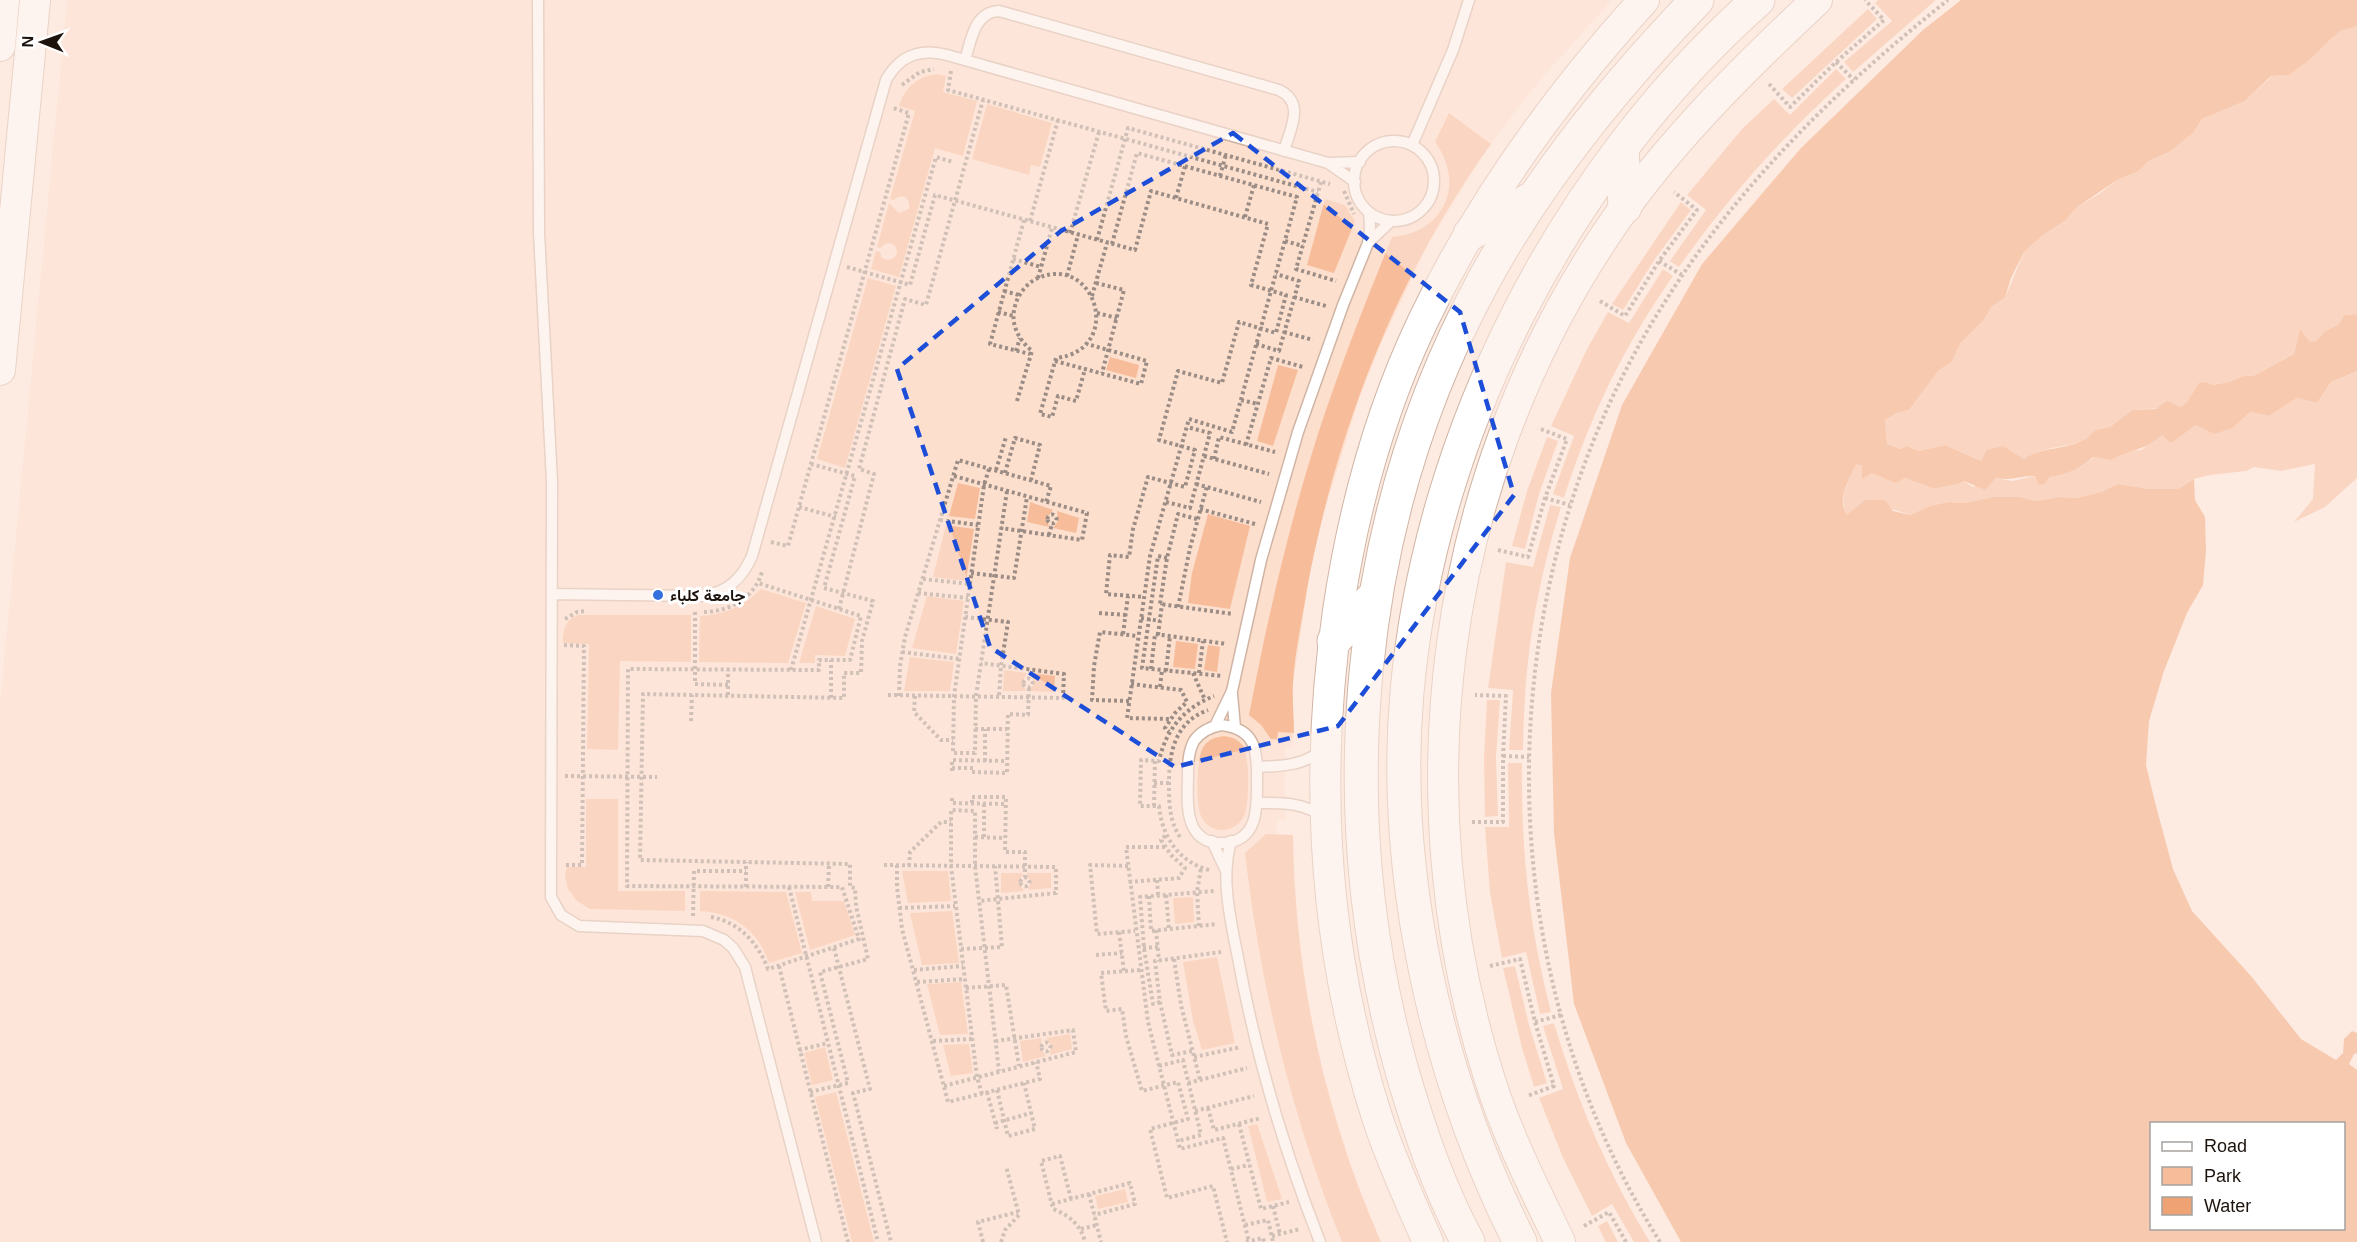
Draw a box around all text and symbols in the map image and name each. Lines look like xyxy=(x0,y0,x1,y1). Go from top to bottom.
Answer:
north arrow xyxy=(12,12,72,72)
text: N xyxy=(19,36,36,48)
place label: جامعة كلباء xyxy=(670,587,745,605)
marker: جامعة كلباء xyxy=(651,588,665,602)
legend xyxy=(2150,1122,2345,1230)
text: Road xyxy=(2204,1136,2247,1156)
text: Park xyxy=(2204,1166,2242,1186)
text: Water xyxy=(2204,1196,2251,1216)

